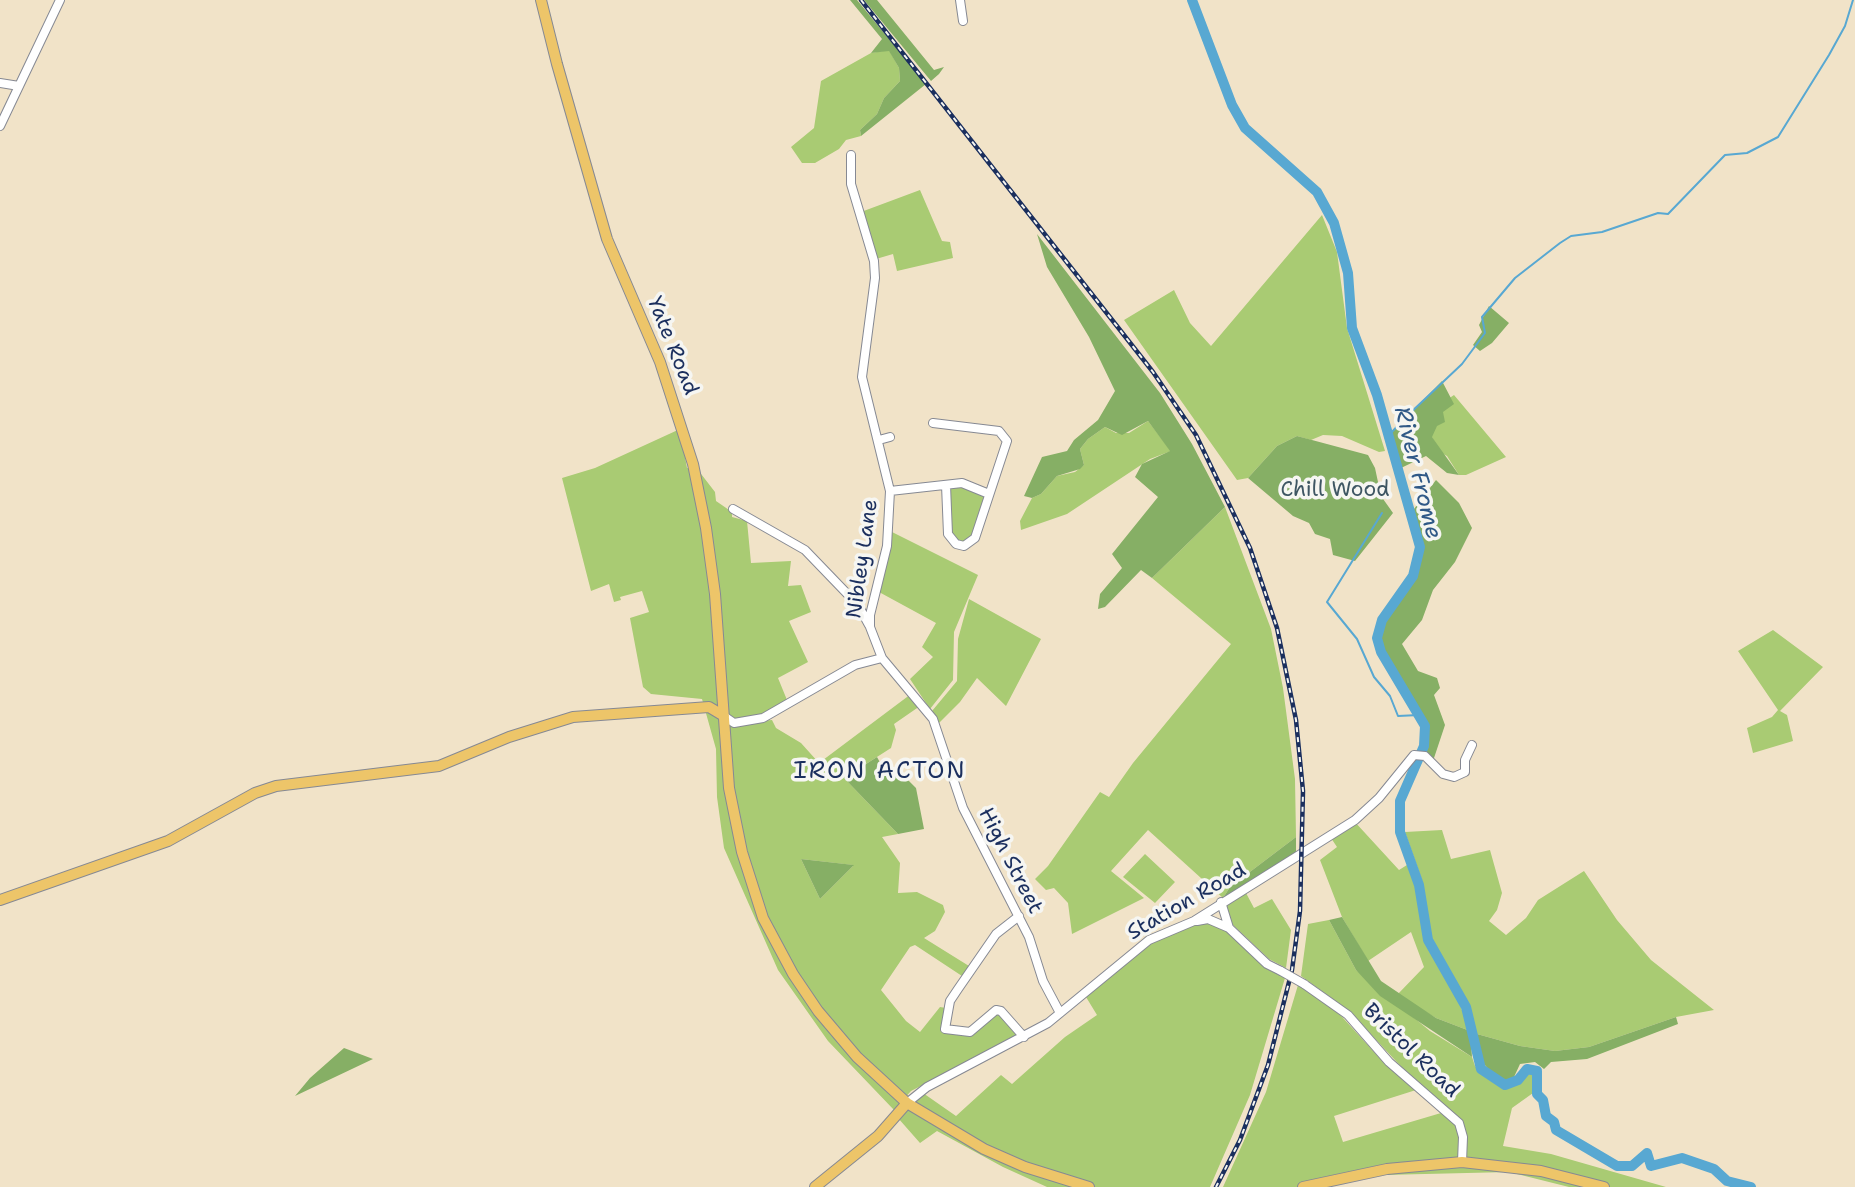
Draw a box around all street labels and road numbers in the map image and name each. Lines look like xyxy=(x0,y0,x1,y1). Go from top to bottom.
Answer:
street label: Yate Road xyxy=(641,293,703,399)
street label: Nibley Lane xyxy=(842,498,884,620)
street label: High Street xyxy=(973,804,1047,918)
street label: Station Road xyxy=(1123,858,1251,946)
street label: Bristol Road xyxy=(1357,999,1465,1103)

